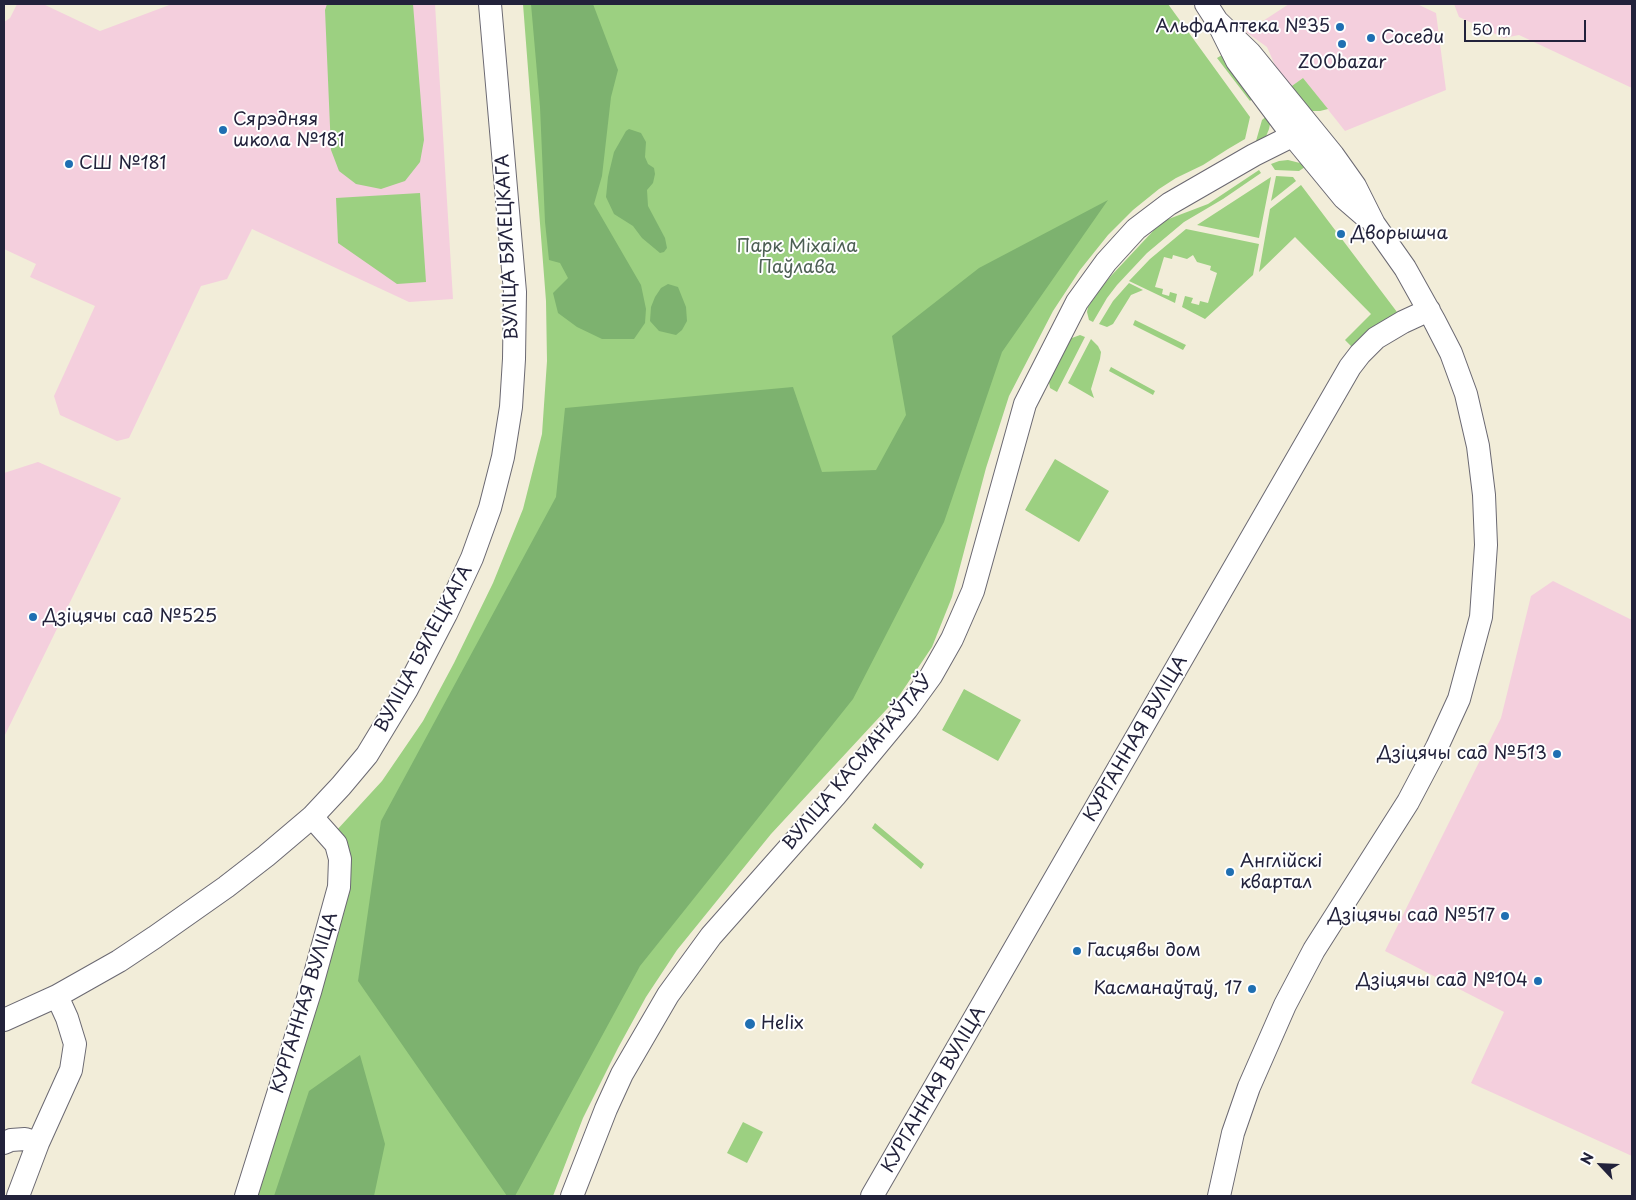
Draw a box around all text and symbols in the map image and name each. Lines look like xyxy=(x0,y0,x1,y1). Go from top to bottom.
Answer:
scale bar xyxy=(1466,10,1588,42)
place label: АльфаАптека №35 xyxy=(1155,16,1330,38)
text: 50 m xyxy=(1472,17,1511,40)
marker: АльфаАптека №35 xyxy=(1334,21,1346,33)
place label: Соседи xyxy=(1381,27,1444,49)
marker: Соседи xyxy=(1365,32,1377,44)
marker: ZOObazar xyxy=(1336,38,1348,50)
place label: ZOObazar xyxy=(1298,52,1386,74)
place label: Сярэдняя школа №181 xyxy=(233,109,344,152)
marker: Сярэдняя школа №181 xyxy=(217,124,229,136)
place label: СШ №181 xyxy=(79,153,166,175)
street label: ВУЛІЦА БЯЛЕЦКАГА xyxy=(492,153,524,341)
marker: СШ №181 xyxy=(63,158,75,170)
place label: Дворышча xyxy=(1351,223,1448,245)
marker: Дворышча xyxy=(1335,228,1347,240)
park label: Парк Міхаіла Паўлава xyxy=(737,236,857,278)
street label: ВУЛІЦА БЯЛЕЦКАГА xyxy=(371,562,477,736)
place label: Дзіцячы сад №525 xyxy=(43,606,217,628)
marker: Дзіцячы сад №525 xyxy=(27,611,39,623)
street label: КУРГАННАЯ ВУЛІЦА xyxy=(1080,652,1192,826)
street label: ВУЛІЦА КАСМАНАЎТАЎ xyxy=(779,671,937,855)
place label: Дзіцячы сад №513 xyxy=(1377,743,1547,765)
marker: Дзіцячы сад №513 xyxy=(1551,748,1563,760)
place label: Англійскі квартал xyxy=(1240,851,1322,894)
marker: Англійскі квартал xyxy=(1224,866,1236,878)
place label: Дзіцячы сад №517 xyxy=(1328,905,1495,927)
street label: КУРГАННАЯ ВУЛІЦА xyxy=(267,910,343,1096)
marker: Дзіцячы сад №517 xyxy=(1499,910,1511,922)
place label: Гасцявы дом xyxy=(1087,940,1201,962)
marker: Гасцявы дом xyxy=(1071,945,1083,957)
place label: Дзіцячы сад №104 xyxy=(1356,970,1528,992)
marker: Дзіцячы сад №104 xyxy=(1532,975,1544,987)
place label: Касманаўтаў, 17 xyxy=(1093,978,1242,1000)
marker: Касманаўтаў, 17 xyxy=(1246,983,1258,995)
street label: КУРГАННАЯ ВУЛІЦА xyxy=(878,1003,990,1177)
place label: Helix xyxy=(761,1013,804,1035)
marker: Helix xyxy=(743,1017,757,1031)
north arrow xyxy=(1576,1140,1626,1190)
text: N xyxy=(1575,1149,1599,1168)

